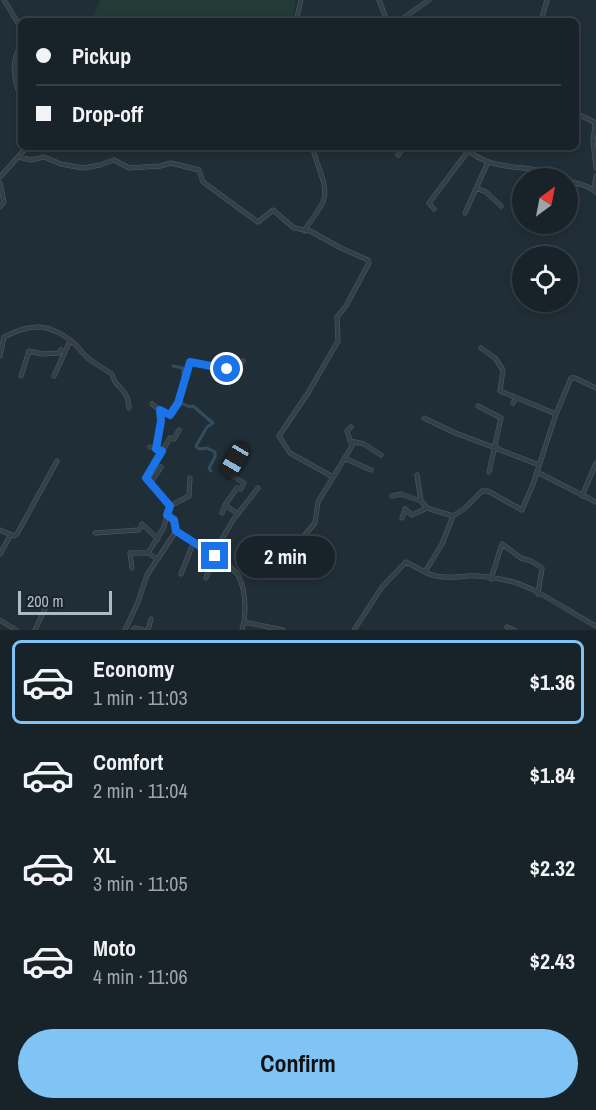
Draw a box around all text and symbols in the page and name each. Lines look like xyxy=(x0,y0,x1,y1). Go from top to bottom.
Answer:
text: Pickup xyxy=(72,41,131,71)
text: Drop-off xyxy=(72,99,143,129)
north arrow xyxy=(512,168,578,234)
map controls xyxy=(512,168,578,312)
button: locate xyxy=(512,246,578,312)
route start xyxy=(213,355,240,382)
car xyxy=(218,440,252,480)
callout: 2 min xyxy=(236,535,335,577)
route end xyxy=(201,542,228,569)
text: 2 min xyxy=(264,543,307,570)
scale bar xyxy=(18,588,112,616)
text: 200 m xyxy=(27,590,63,612)
text: Economy xyxy=(93,654,174,684)
icon: car xyxy=(21,655,75,709)
text: $1.36 xyxy=(530,667,575,697)
text: 1 min · 11:03 xyxy=(93,684,188,711)
text: Comfort xyxy=(93,747,163,777)
icon: car xyxy=(21,748,75,802)
text: $1.84 xyxy=(530,760,575,790)
text: 2 min · 11:04 xyxy=(93,777,188,804)
text: XL xyxy=(93,840,116,870)
icon: car xyxy=(21,841,75,895)
text: $2.32 xyxy=(530,853,575,883)
text: 3 min · 11:05 xyxy=(93,870,188,897)
text: Moto xyxy=(93,933,136,963)
icon: car xyxy=(21,934,75,988)
text: $2.43 xyxy=(530,946,575,976)
text: 4 min · 11:06 xyxy=(93,963,188,990)
button: Confirm xyxy=(18,1029,578,1098)

